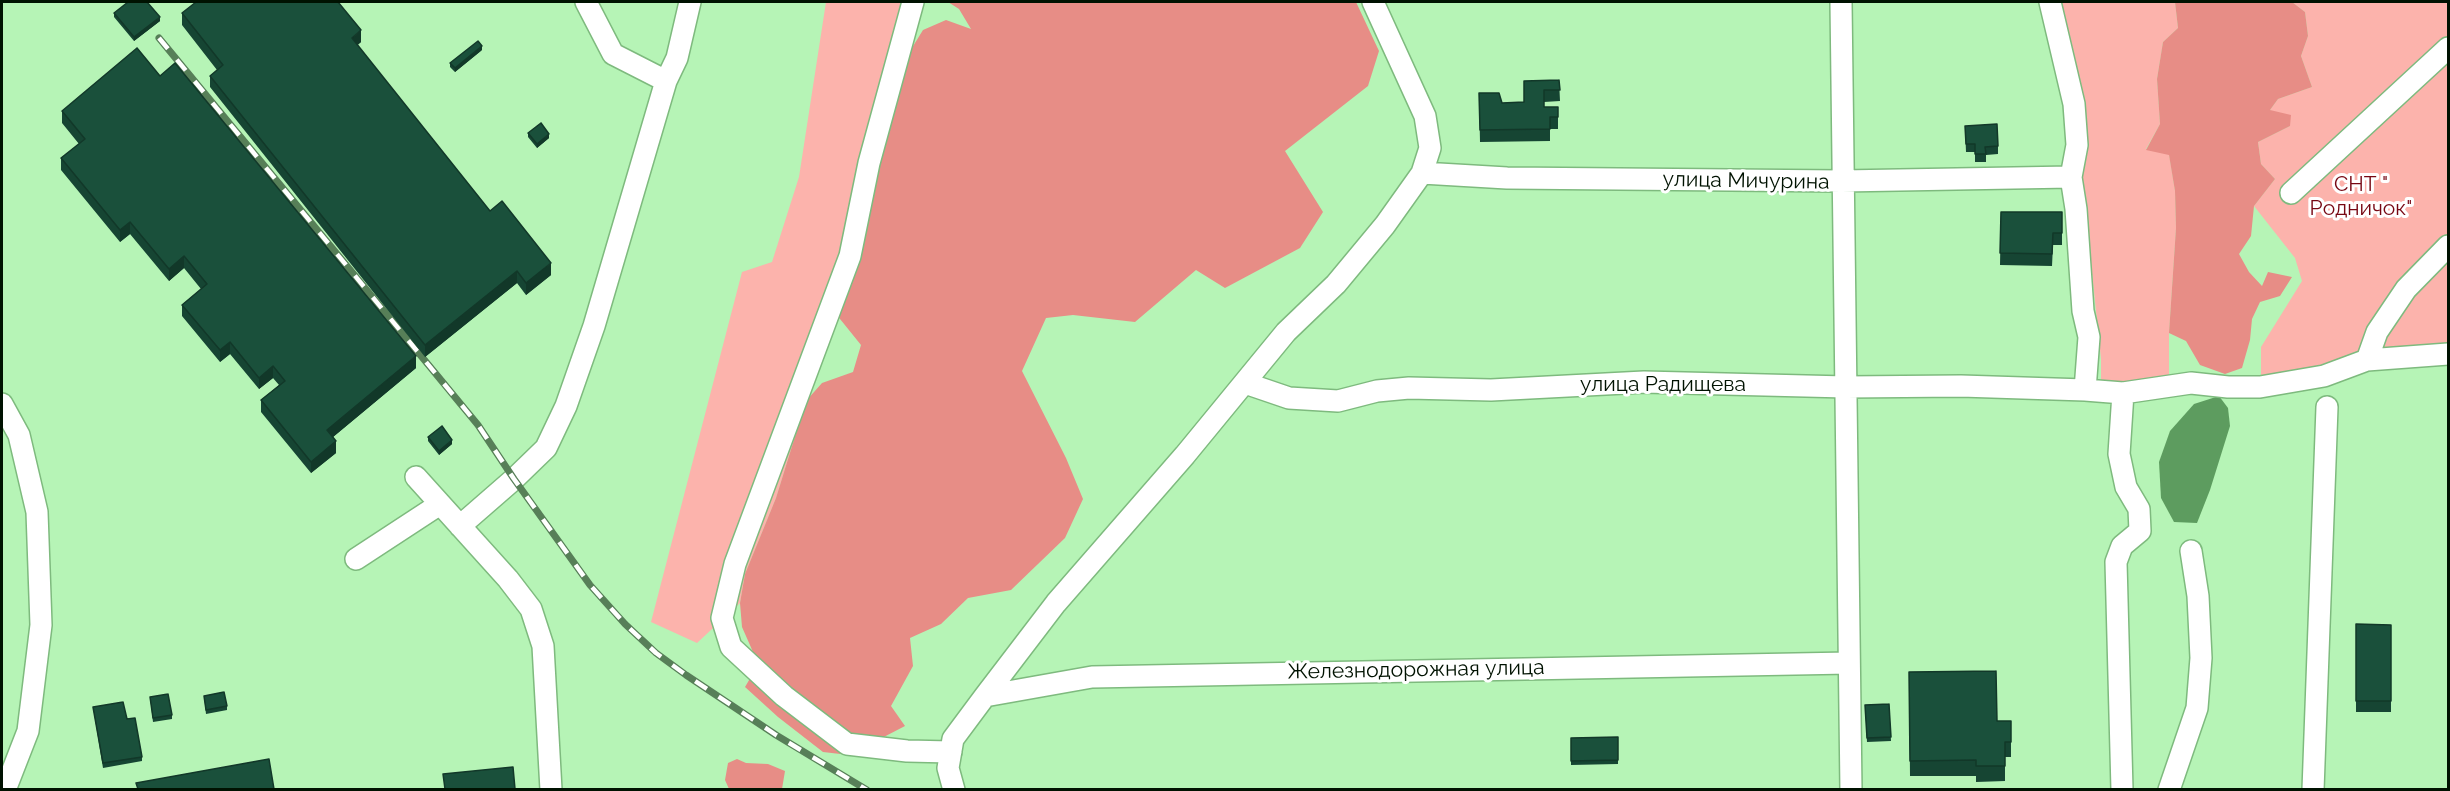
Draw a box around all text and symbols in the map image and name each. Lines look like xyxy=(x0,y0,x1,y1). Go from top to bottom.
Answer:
street label: улица Мичурина xyxy=(1662,167,1830,195)
park label: СНТ " Родничок" xyxy=(2310,172,2412,222)
street label: улица Радищева xyxy=(1580,372,1746,398)
street label: Железнодорожная улица xyxy=(1287,655,1545,685)

